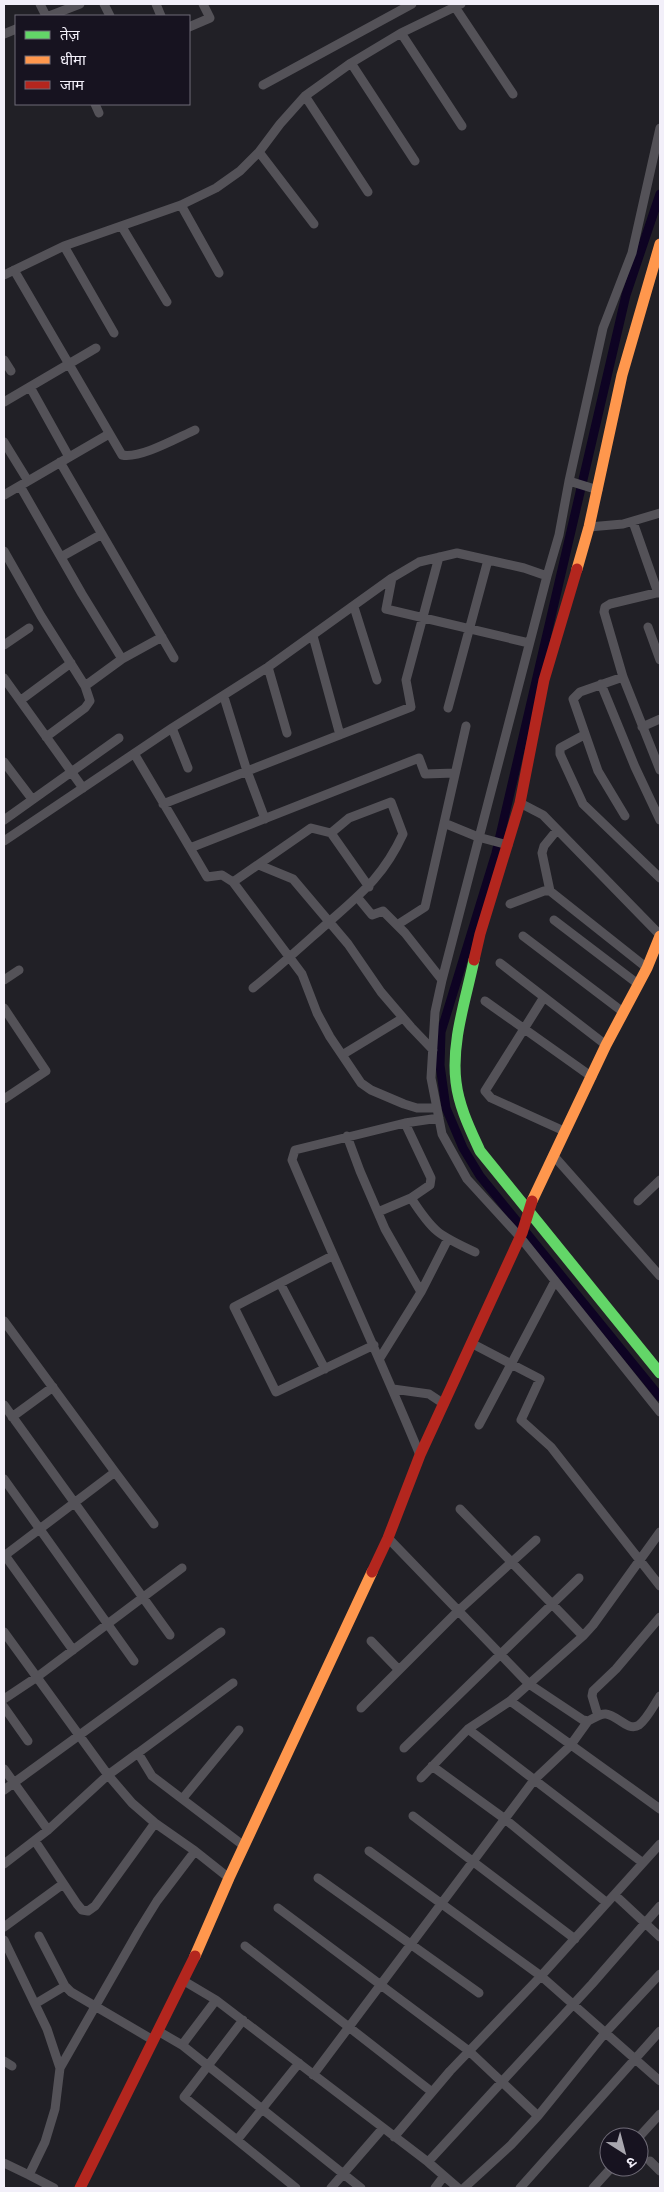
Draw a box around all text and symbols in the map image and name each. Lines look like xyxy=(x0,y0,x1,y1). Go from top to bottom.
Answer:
legend xyxy=(15,15,190,105)
text: तेज़ xyxy=(60,26,81,44)
text: धीमा xyxy=(60,51,87,69)
text: जाम xyxy=(60,76,85,94)
north arrow xyxy=(599,2127,649,2177)
text: उ xyxy=(622,2153,640,2172)

